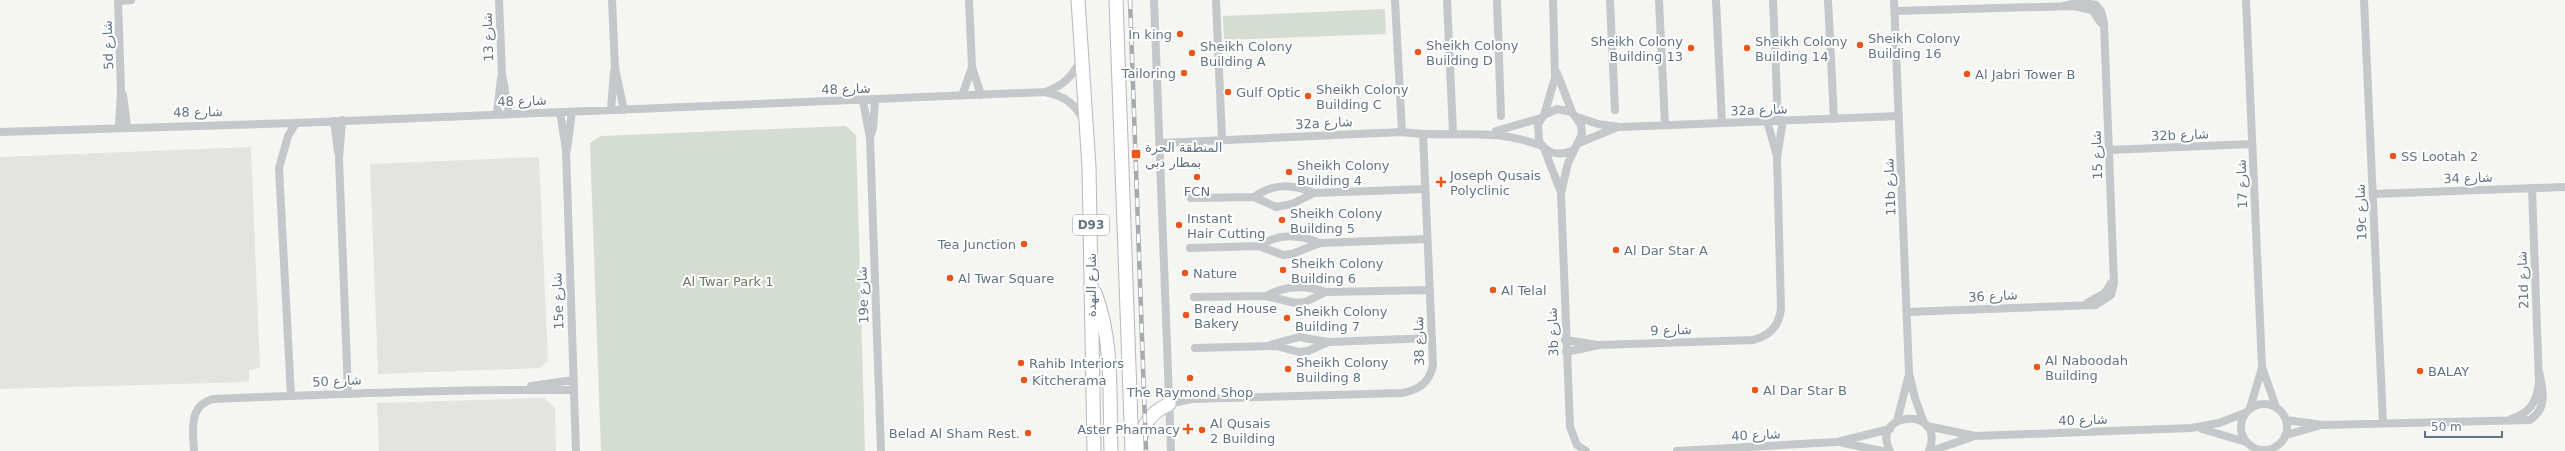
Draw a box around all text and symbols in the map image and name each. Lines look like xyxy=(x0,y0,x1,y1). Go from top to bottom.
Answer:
street label: شارع 13 xyxy=(480,12,497,62)
street label: 5d شارع xyxy=(100,20,117,70)
place label: In king xyxy=(1128,27,1172,42)
marker: In king xyxy=(1175,29,1185,39)
place label: Sheikh Colony Building 16 xyxy=(1868,31,1961,61)
place label: Sheikh Colony Building 13 xyxy=(1590,34,1683,64)
place label: Sheikh Colony Building 14 xyxy=(1755,34,1848,64)
place label: Sheikh Colony Building D xyxy=(1426,38,1519,68)
place label: Sheikh Colony Building A xyxy=(1200,39,1293,69)
marker: Sheikh Colony Building 16 xyxy=(1855,40,1865,50)
marker: Sheikh Colony Building 13 xyxy=(1686,43,1696,53)
marker: Sheikh Colony Building 14 xyxy=(1742,43,1752,53)
marker: Sheikh Colony Building D xyxy=(1413,47,1423,57)
marker: Sheikh Colony Building A xyxy=(1187,48,1197,58)
place label: Tailoring xyxy=(1121,66,1176,81)
place label: Al Jabri Tower B xyxy=(1975,67,2076,82)
marker: Tailoring xyxy=(1179,68,1189,78)
marker: Al Jabri Tower B xyxy=(1962,69,1972,79)
street label: شارع 48 xyxy=(821,81,871,98)
place label: Sheikh Colony Building C xyxy=(1316,82,1409,112)
place label: Gulf Optic xyxy=(1236,85,1301,100)
marker: Gulf Optic xyxy=(1223,87,1233,97)
marker: Sheikh Colony Building C xyxy=(1303,91,1313,101)
street label: شارع 48 xyxy=(497,93,547,110)
street label: 32a شارع xyxy=(1730,102,1788,119)
street label: شارع 48 xyxy=(173,104,223,121)
street label: 32a شارع xyxy=(1295,114,1353,133)
street label: 32b شارع xyxy=(2151,126,2209,145)
street label: شارع 15 xyxy=(2089,130,2106,180)
place label: المنطقة الحرة بمطار دبي xyxy=(1145,140,1222,171)
marker: المنطقة الحرة بمطار دبي xyxy=(1130,148,1142,160)
place label: SS Lootah 2 xyxy=(2401,149,2478,164)
marker: SS Lootah 2 xyxy=(2388,151,2398,161)
place label: Sheikh Colony Building 4 xyxy=(1297,158,1390,188)
street label: 11b شارع xyxy=(1881,158,1900,216)
street label: شارع 17 xyxy=(2234,159,2251,209)
marker: Sheikh Colony Building 4 xyxy=(1284,167,1294,177)
place label: Joseph Qusais Polyclinic xyxy=(1449,168,1541,198)
street label: شارع 34 xyxy=(2443,170,2493,187)
marker: FCN xyxy=(1192,172,1202,182)
marker: Joseph Qusais Polyclinic xyxy=(1435,176,1447,188)
street label: 19c شارع xyxy=(2353,183,2370,241)
place label: FCN xyxy=(1184,184,1210,199)
place label: Sheikh Colony Building 5 xyxy=(1290,206,1383,236)
place label: Instant Hair Cutting xyxy=(1187,211,1265,241)
road number: D93 xyxy=(1073,215,1109,235)
marker: Sheikh Colony Building 5 xyxy=(1277,215,1287,225)
marker: Instant Hair Cutting xyxy=(1174,220,1184,230)
place label: Tea Junction xyxy=(937,237,1016,252)
marker: Tea Junction xyxy=(1019,239,1029,249)
place label: Al Dar Star A xyxy=(1624,243,1708,258)
marker: Al Dar Star A xyxy=(1611,245,1621,255)
street label: 21d شارع xyxy=(2514,251,2533,309)
street label: شارع النهدة xyxy=(1084,253,1100,317)
place label: Sheikh Colony Building 6 xyxy=(1291,256,1384,286)
marker: Sheikh Colony Building 6 xyxy=(1278,265,1288,275)
street label: 19e شارع xyxy=(854,266,872,324)
place label: Nature xyxy=(1193,266,1237,281)
marker: Nature xyxy=(1180,268,1190,278)
place label: Al Twar Square xyxy=(958,271,1054,286)
street label: 15e شارع xyxy=(549,272,567,330)
marker: Al Twar Square xyxy=(945,273,955,283)
park label: Al Twar Park 1 xyxy=(683,274,774,289)
place label: Al Telal xyxy=(1501,283,1547,298)
marker: Al Telal xyxy=(1488,285,1498,295)
street label: شارع 36 xyxy=(1968,287,2018,306)
place label: Bread House Bakery xyxy=(1194,301,1277,331)
place label: Sheikh Colony Building 7 xyxy=(1295,304,1388,334)
street label: 3b شارع xyxy=(1545,307,1562,357)
marker: Bread House Bakery xyxy=(1181,310,1191,320)
marker: Sheikh Colony Building 7 xyxy=(1282,313,1292,323)
street label: شارع 38 xyxy=(1411,316,1428,366)
street label: شارع 9 xyxy=(1650,322,1692,339)
place label: Al Naboodah Building xyxy=(2045,353,2128,383)
place label: Sheikh Colony Building 8 xyxy=(1296,355,1389,385)
place label: Rahib Interiors xyxy=(1029,356,1124,371)
marker: Rahib Interiors xyxy=(1016,358,1026,368)
marker: Al Naboodah Building xyxy=(2032,362,2042,372)
marker: Sheikh Colony Building 8 xyxy=(1283,364,1293,374)
place label: BALAY xyxy=(2428,364,2469,379)
marker: BALAY xyxy=(2415,366,2425,376)
street label: شارع 50 xyxy=(312,372,362,391)
place label: Kitcherama xyxy=(1032,373,1107,388)
marker: The Raymond Shop xyxy=(1185,373,1195,383)
marker: Kitcherama xyxy=(1019,375,1029,385)
place label: Al Dar Star B xyxy=(1763,383,1847,398)
place label: The Raymond Shop xyxy=(1126,385,1253,400)
marker: Al Dar Star B xyxy=(1750,385,1760,395)
street label: شارع 40 xyxy=(2058,412,2108,429)
scale bar xyxy=(2425,413,2502,439)
place label: Al Qusais 2 Building xyxy=(1210,416,1275,446)
text: 50 m xyxy=(2431,420,2462,434)
place label: Aster Pharmacy xyxy=(1077,422,1180,437)
marker: Aster Pharmacy xyxy=(1183,424,1193,434)
marker: Al Qusais 2 Building xyxy=(1197,425,1207,435)
place label: Belad Al Sham Rest. xyxy=(889,426,1020,441)
street label: شارع 40 xyxy=(1731,426,1781,445)
marker: Belad Al Sham Rest. xyxy=(1023,428,1033,438)

